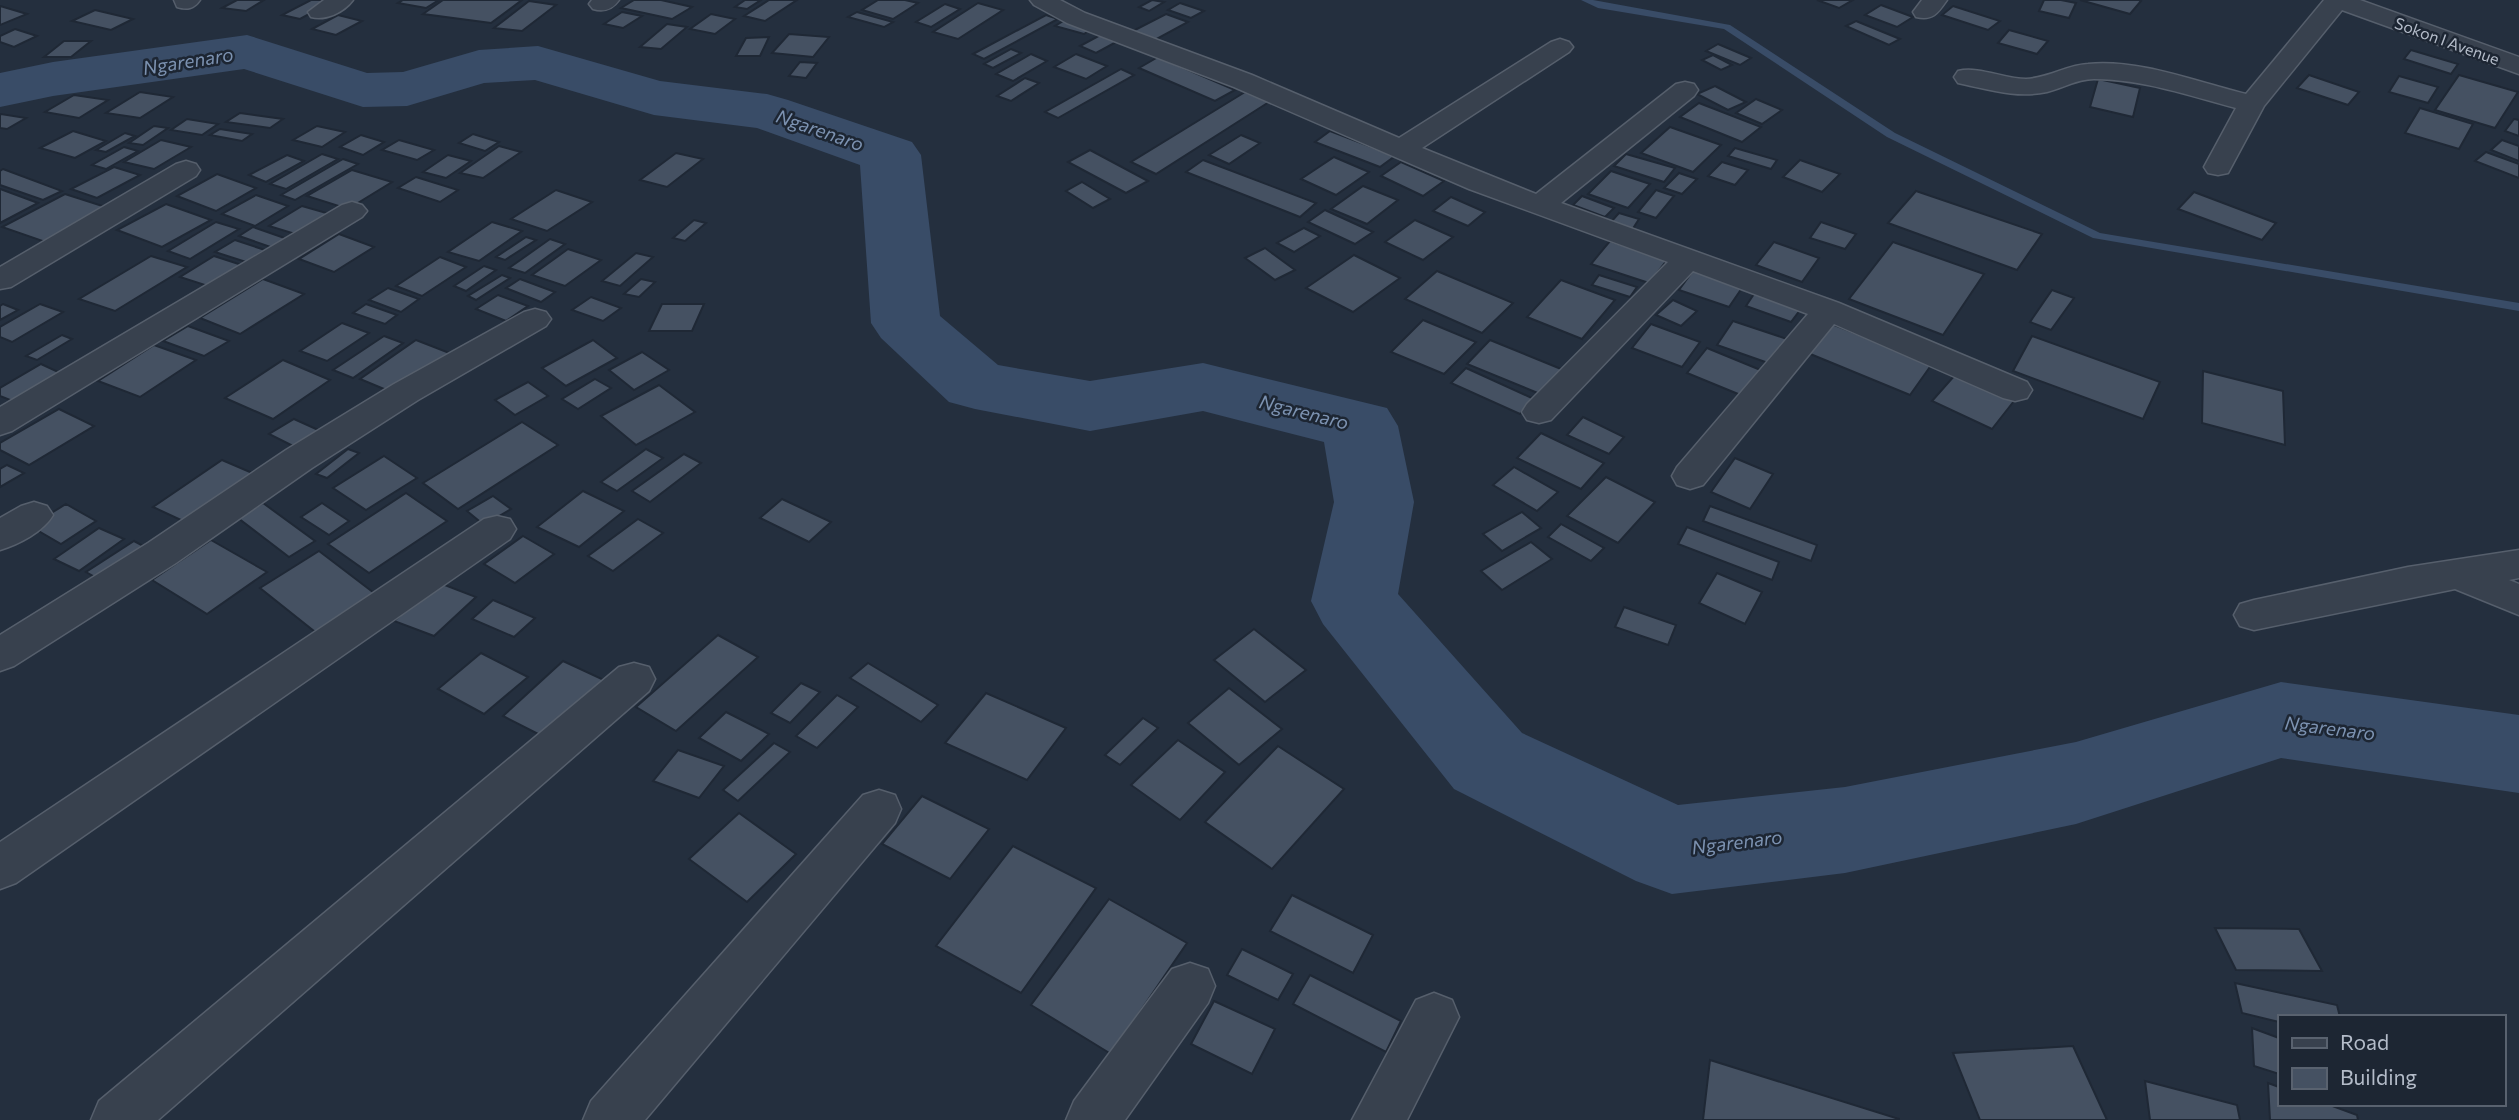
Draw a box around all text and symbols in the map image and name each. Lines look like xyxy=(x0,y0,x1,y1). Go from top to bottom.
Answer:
street label: Sokon I Avenue xyxy=(2392,13,2502,68)
water label: Ngarenaro xyxy=(141,42,235,79)
water label: Ngarenaro xyxy=(773,104,867,155)
water label: Ngarenaro xyxy=(1257,389,1351,434)
water label: Ngarenaro xyxy=(2283,711,2377,744)
water label: Ngarenaro xyxy=(1690,825,1784,858)
legend xyxy=(2278,1015,2505,1106)
text: Road xyxy=(2340,1029,2389,1054)
text: Building xyxy=(2340,1064,2417,1089)

